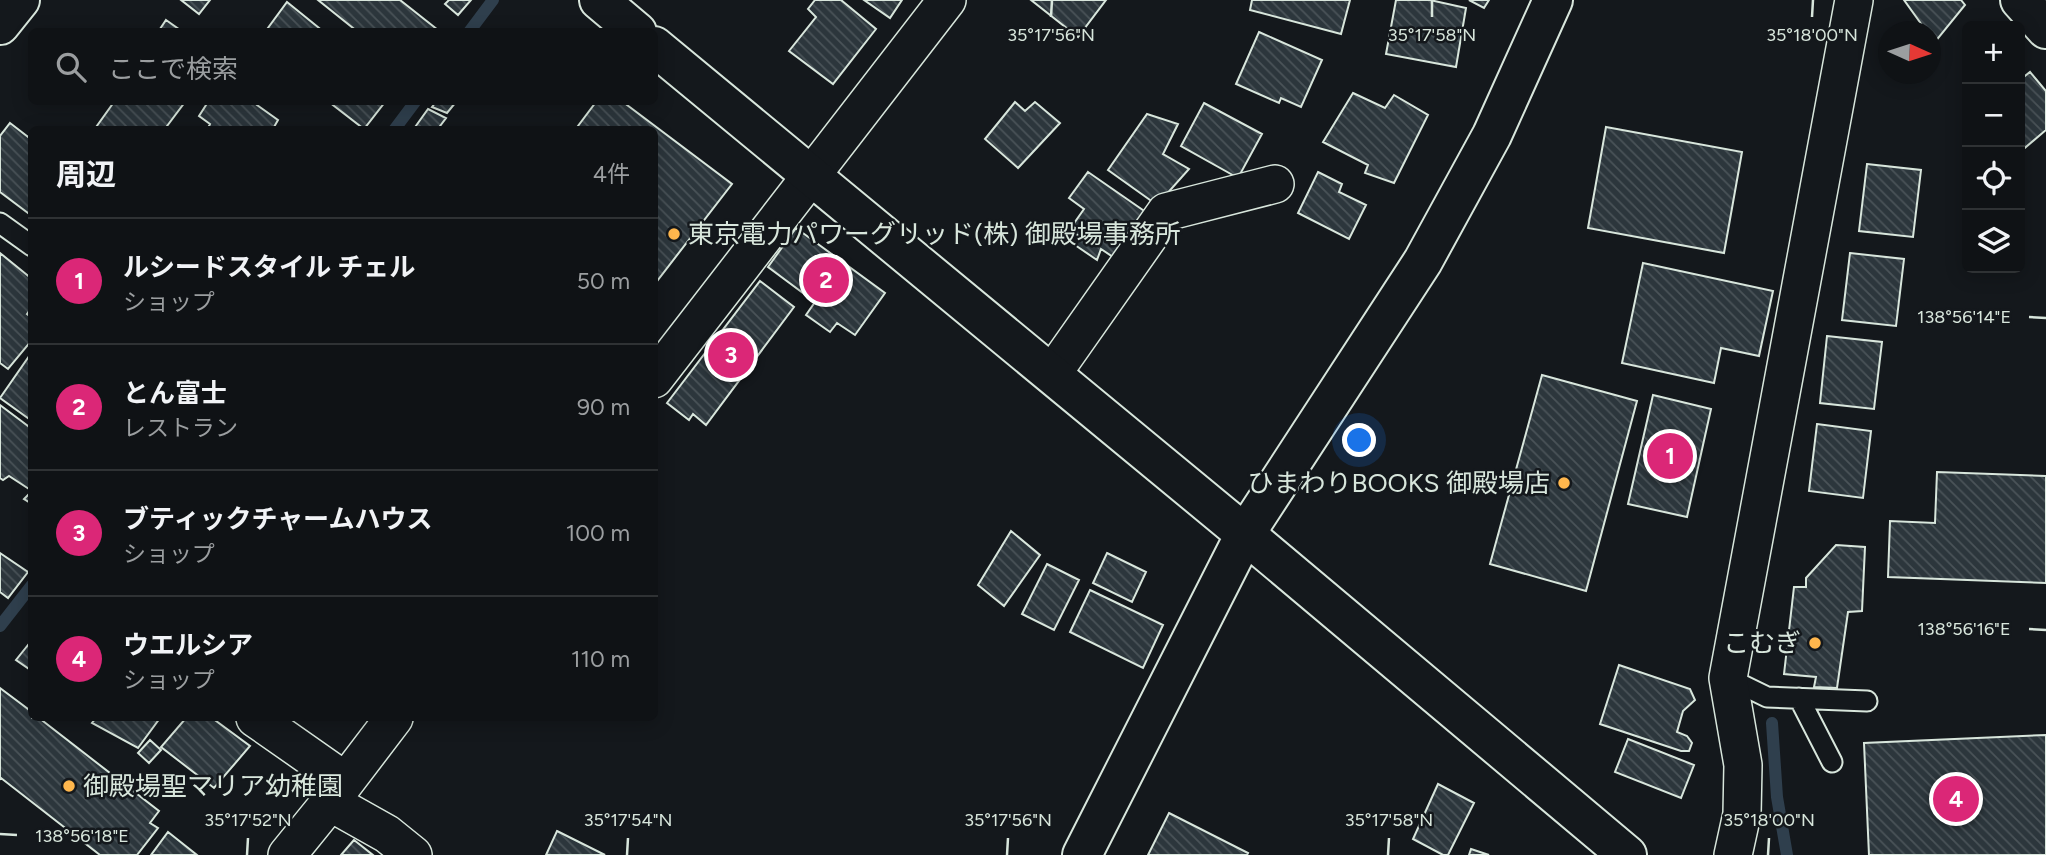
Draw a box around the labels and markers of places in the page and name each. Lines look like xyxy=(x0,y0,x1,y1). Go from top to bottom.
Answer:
place label: 東京電力パワーグリッド(株) 御殿場事務所 xyxy=(688,218,1181,250)
marker: 東京電力パワーグリッド(株) 御殿場事務所 xyxy=(666,226,682,242)
pin: 2 xyxy=(803,254,849,306)
pin: 3 xyxy=(708,329,754,381)
pin: 1 xyxy=(1647,430,1693,482)
place label: ひまわりBOOKS 御殿場店 xyxy=(1248,467,1550,499)
marker: ひまわりBOOKS 御殿場店 xyxy=(1556,475,1572,491)
place label: こむぎ xyxy=(1723,627,1801,659)
marker: こむぎ xyxy=(1807,635,1823,651)
place label: 御殿場聖マリア幼稚園 xyxy=(83,770,343,802)
pin: 4 xyxy=(1933,773,1979,825)
marker: 御殿場聖マリア幼稚園 xyxy=(61,778,77,794)

